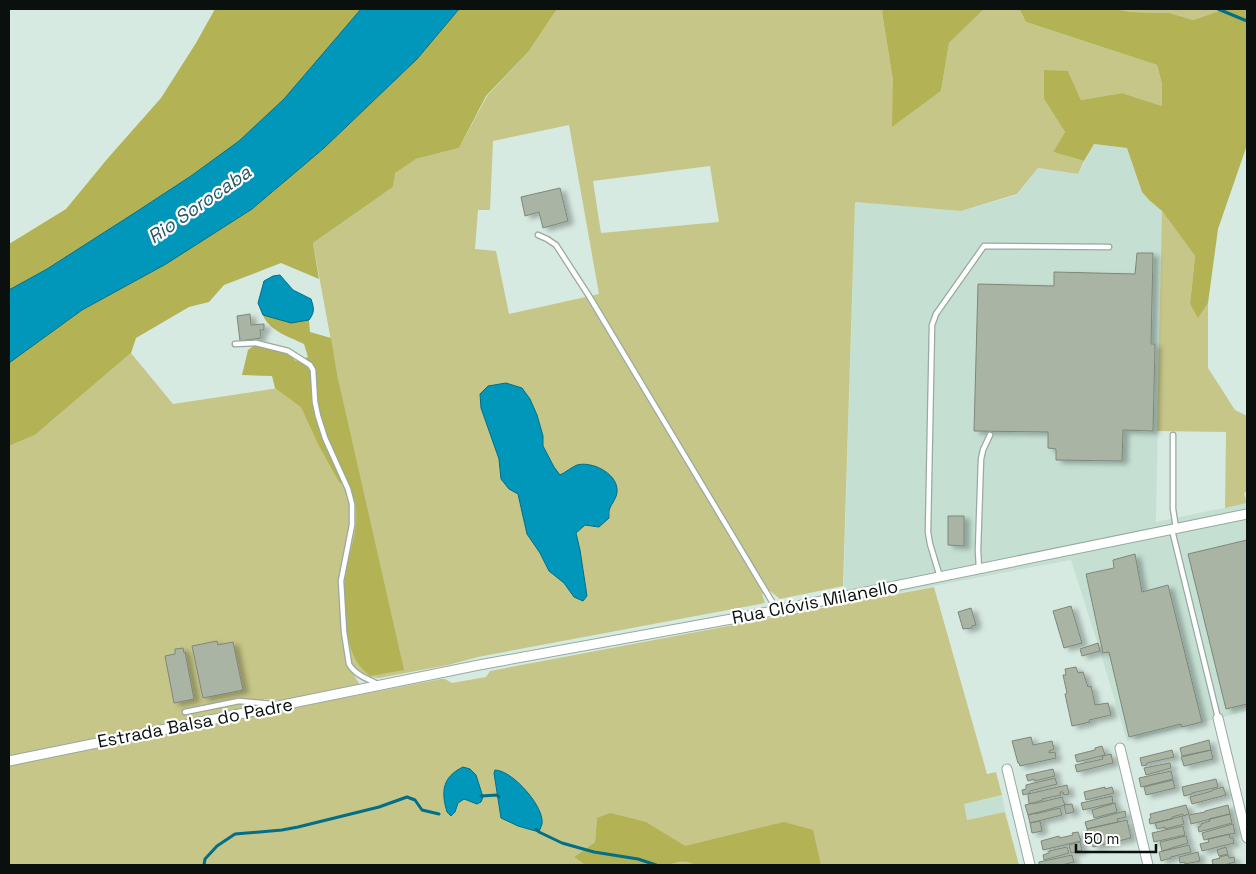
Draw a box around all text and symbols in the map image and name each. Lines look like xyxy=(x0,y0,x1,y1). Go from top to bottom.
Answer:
water label: Rio Sorocaba xyxy=(143,160,256,249)
street label: Rua Clóvis Milanello xyxy=(730,574,900,629)
street label: Estrada Balsa do Padre xyxy=(95,692,295,753)
scale bar xyxy=(1076,822,1156,854)
text: 50 m xyxy=(1084,829,1119,848)

